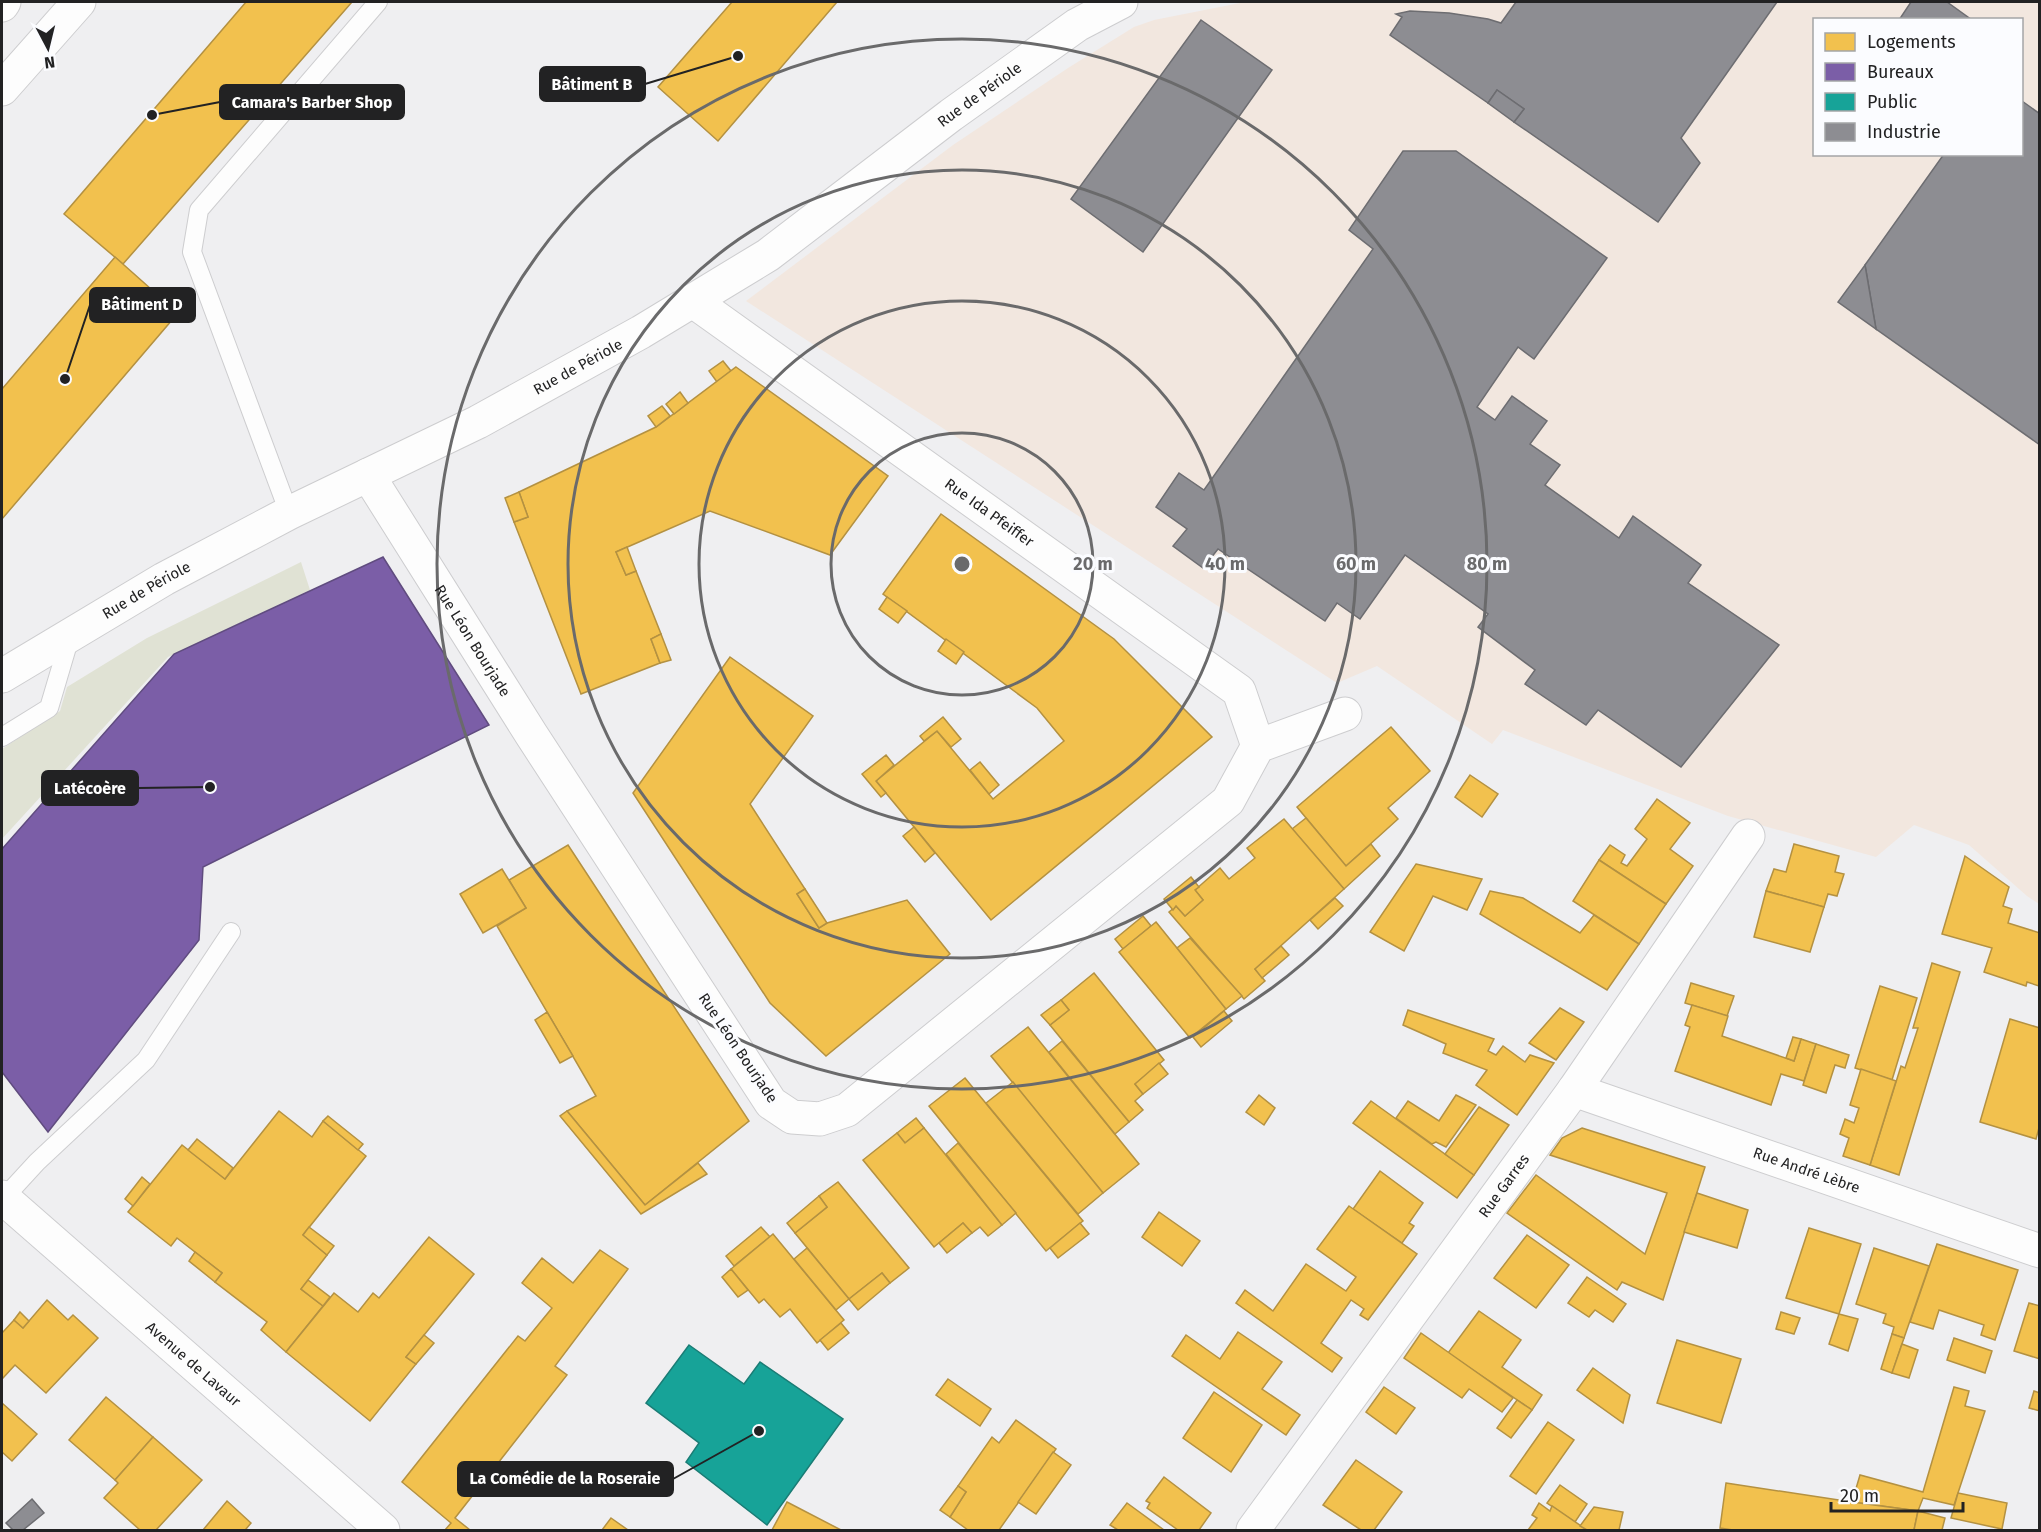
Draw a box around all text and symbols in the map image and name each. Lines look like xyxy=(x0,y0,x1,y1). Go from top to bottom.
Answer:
north arrow xyxy=(18,18,78,78)
legend xyxy=(1813,18,2023,156)
text: Logements xyxy=(1867,31,1956,53)
text: N xyxy=(43,52,56,72)
street label: Rue de Périole xyxy=(934,59,1025,131)
text: Bureaux xyxy=(1867,61,1934,83)
callout: Bâtiment B xyxy=(540,67,645,101)
text: Bâtiment B xyxy=(552,75,632,94)
callout: Camara's Barber Shop xyxy=(220,85,404,119)
text: Public xyxy=(1867,91,1917,113)
text: Camara's Barber Shop xyxy=(232,93,392,112)
text: Industrie xyxy=(1867,121,1941,143)
callout: Bâtiment D xyxy=(90,288,195,322)
text: Bâtiment D xyxy=(101,295,183,314)
street label: Rue de Périole xyxy=(530,335,625,399)
street label: Rue Ida Pfeiffer xyxy=(941,475,1037,551)
text: 20 m xyxy=(1073,553,1113,575)
text: 40 m xyxy=(1205,553,1245,575)
text: 60 m xyxy=(1336,553,1376,575)
text: 80 m xyxy=(1467,553,1507,575)
centre of rings xyxy=(952,554,972,574)
street label: Rue de Périole xyxy=(99,558,194,623)
street label: Rue Léon Bourjade xyxy=(431,582,514,700)
callout: Latécoère xyxy=(42,771,138,805)
text: Latécoère xyxy=(54,779,126,798)
street label: Rue Léon Bourjade xyxy=(695,990,781,1106)
street label: Rue André Lèbre xyxy=(1751,1144,1862,1197)
street label: Rue Garres xyxy=(1475,1151,1533,1221)
street label: Avenue de Lavaur xyxy=(142,1318,245,1411)
callout: La Comédie de la Roseraie xyxy=(458,1462,673,1496)
text: La Comédie de la Roseraie xyxy=(470,1469,661,1488)
scale bar xyxy=(1831,1475,1963,1513)
text: 20 m xyxy=(1840,1485,1879,1507)

